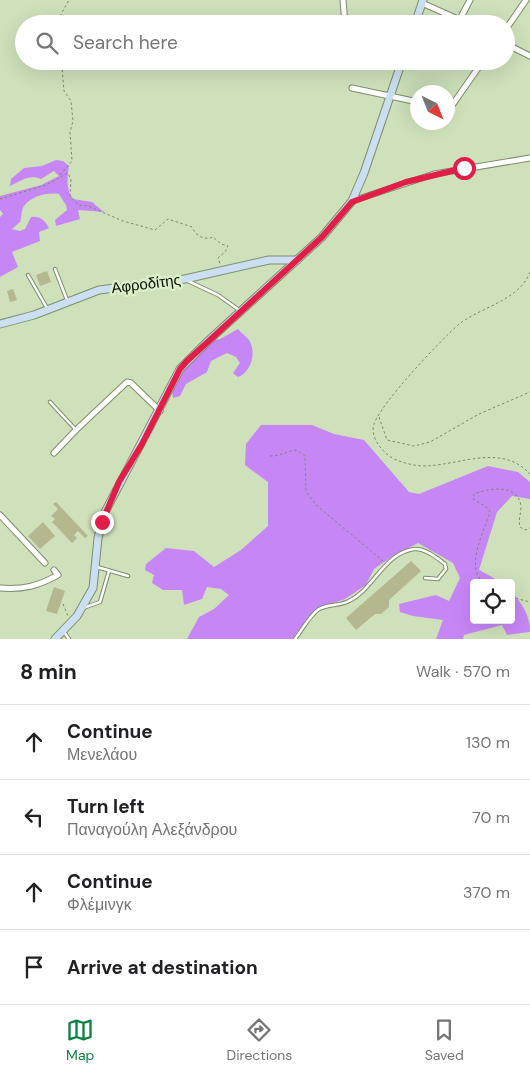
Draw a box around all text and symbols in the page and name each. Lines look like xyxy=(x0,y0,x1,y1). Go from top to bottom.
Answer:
search box xyxy=(15,15,515,70)
icon: search xyxy=(33,29,61,57)
text: Search here xyxy=(73,30,178,55)
north arrow xyxy=(410,85,455,130)
route start xyxy=(453,157,476,180)
street label: Αφροδίτης xyxy=(110,270,182,298)
route end xyxy=(91,511,114,534)
map controls xyxy=(470,579,515,624)
button: locate xyxy=(470,579,515,624)
text: 8 min xyxy=(20,658,77,686)
text: Walk · 570 m xyxy=(416,661,510,682)
text: Continue xyxy=(67,719,153,744)
icon: ahead xyxy=(20,728,48,756)
text: 130 m xyxy=(466,732,510,753)
text: Μενελάου xyxy=(67,744,137,765)
text: Turn left xyxy=(67,794,145,819)
icon: left xyxy=(20,803,48,831)
text: 70 m xyxy=(472,807,510,828)
text: Παναγούλη Αλεξάνδρου xyxy=(67,819,237,840)
text: Continue xyxy=(67,869,153,894)
icon: ahead xyxy=(20,878,48,906)
text: 370 m xyxy=(463,882,510,903)
text: Φλέμινγκ xyxy=(67,894,132,915)
icon: arrive xyxy=(20,953,48,981)
text: Arrive at destination xyxy=(67,955,258,980)
tab: Map xyxy=(66,1016,94,1064)
tab: Directions xyxy=(227,1016,292,1064)
tab: Saved xyxy=(425,1016,464,1064)

